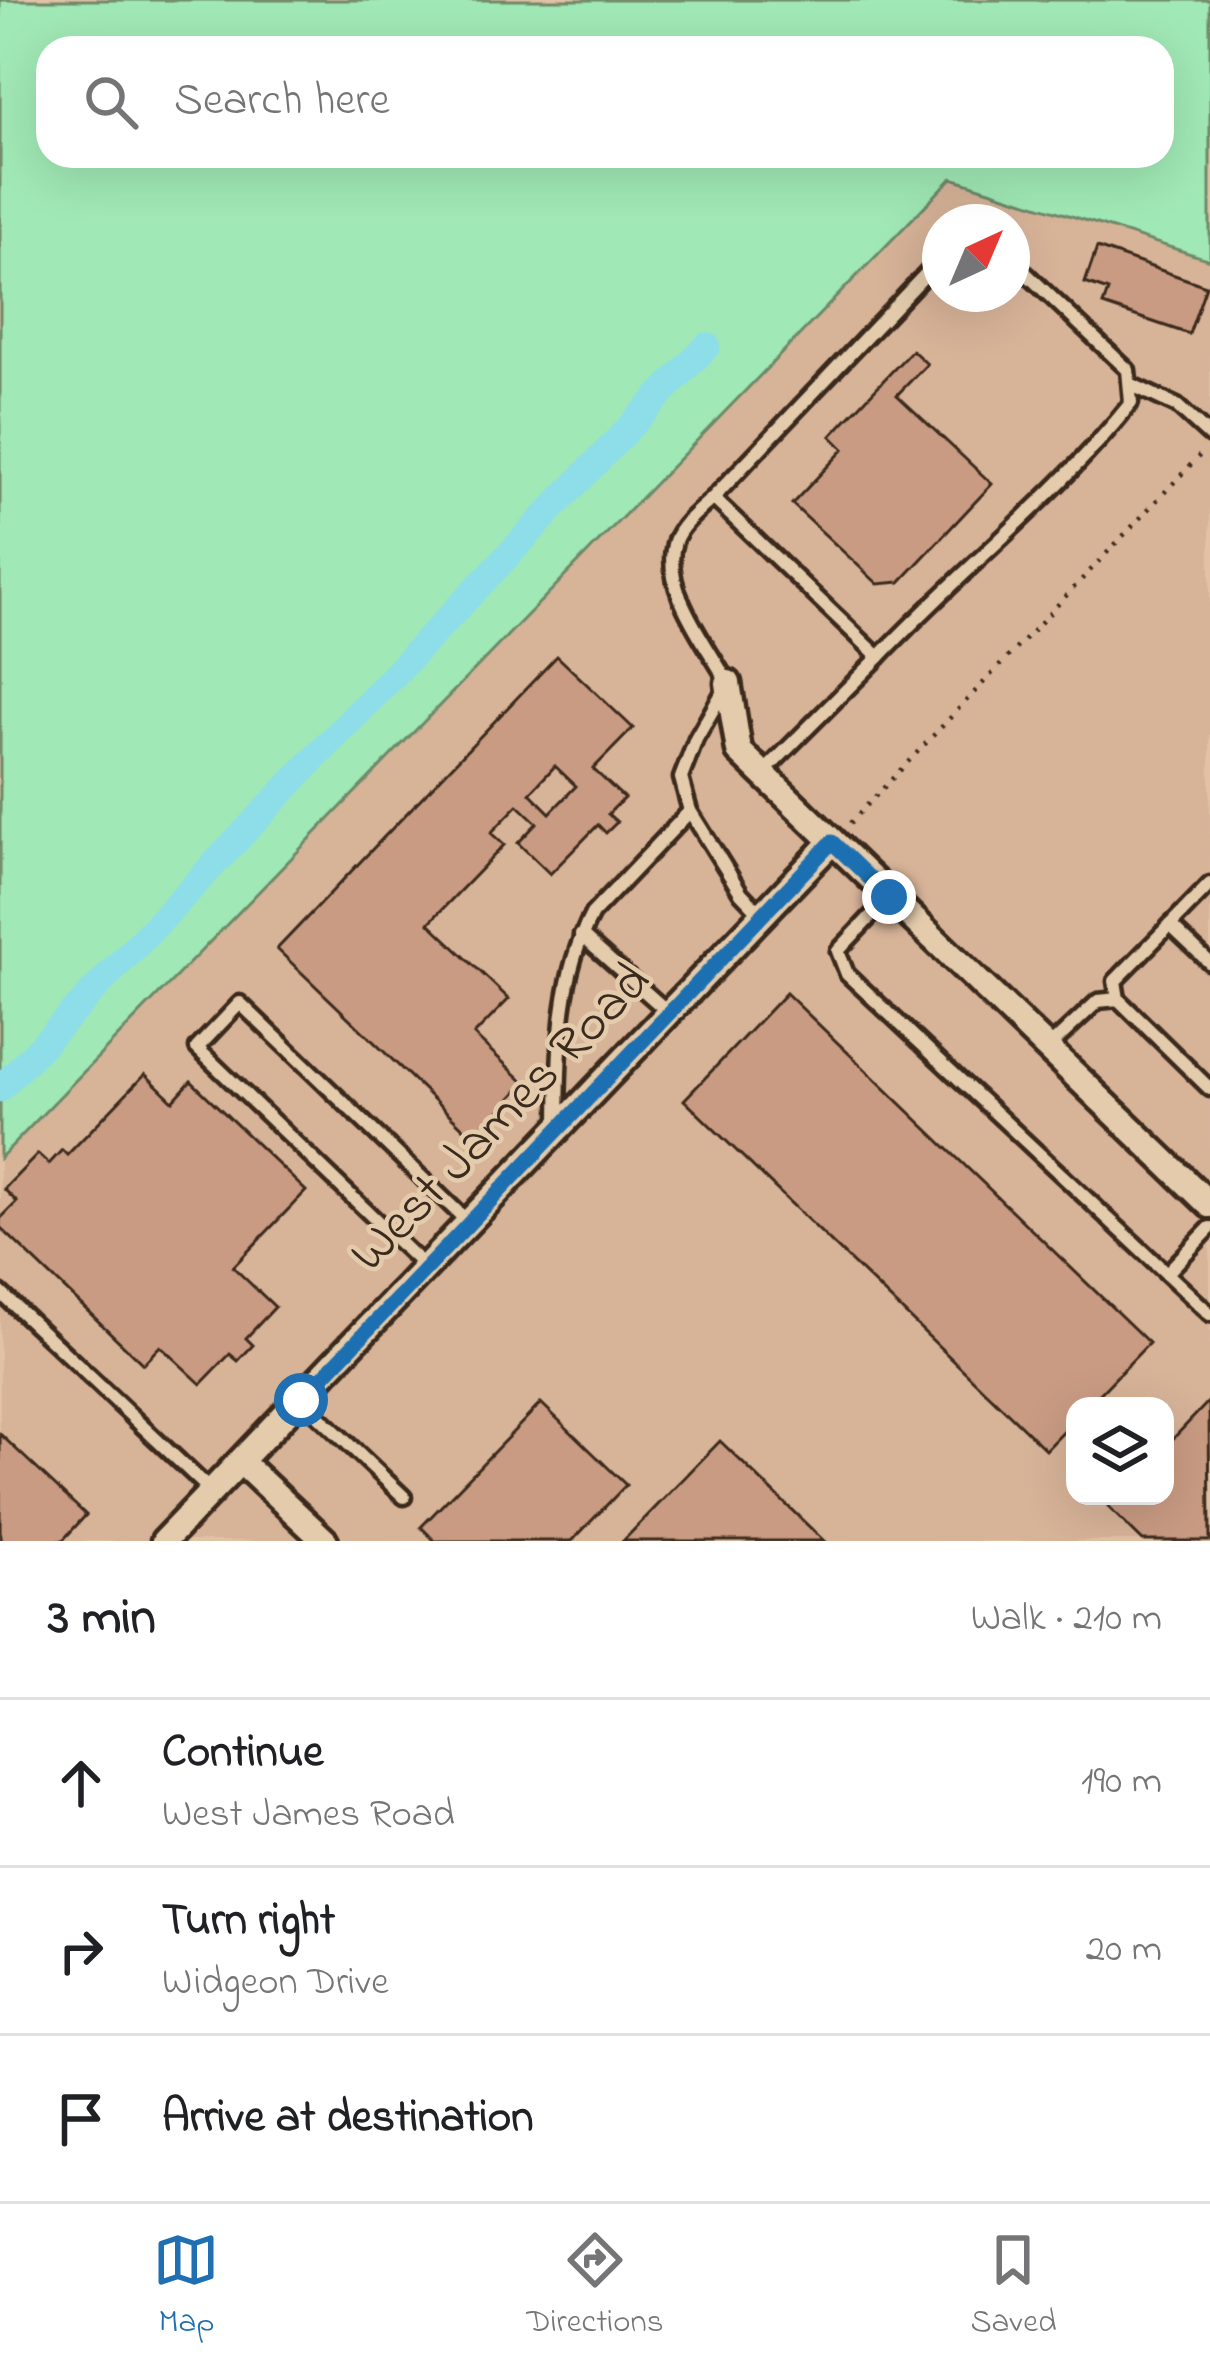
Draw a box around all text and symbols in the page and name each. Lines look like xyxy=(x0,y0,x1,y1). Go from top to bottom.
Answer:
search box xyxy=(36,36,1174,168)
icon: search xyxy=(78,69,144,135)
text: Search here xyxy=(174,69,390,135)
north arrow xyxy=(922,204,1030,312)
route end xyxy=(862,870,916,924)
street label: West James Road xyxy=(333,946,671,1292)
route start xyxy=(274,1373,328,1427)
map controls xyxy=(1066,1397,1174,1505)
button: layers xyxy=(1066,1397,1174,1505)
text: 3 min xyxy=(48,1582,156,1657)
text: Walk · 210 m xyxy=(971,1591,1162,1648)
text: Continue xyxy=(162,1721,323,1787)
icon: ahead xyxy=(48,1750,114,1816)
text: 190 m xyxy=(1081,1754,1162,1811)
text: West James Road xyxy=(162,1787,455,1844)
text: Turn right xyxy=(162,1889,335,1955)
icon: right xyxy=(48,1918,114,1984)
text: 20 m xyxy=(1086,1922,1162,1979)
text: Widgeon Drive xyxy=(162,1955,389,2012)
icon: arrive xyxy=(48,2086,114,2152)
text: Arrive at destination xyxy=(162,2086,533,2152)
tab: Map xyxy=(153,2227,219,2347)
tab: Directions xyxy=(526,2227,664,2347)
tab: Saved xyxy=(970,2227,1057,2347)

